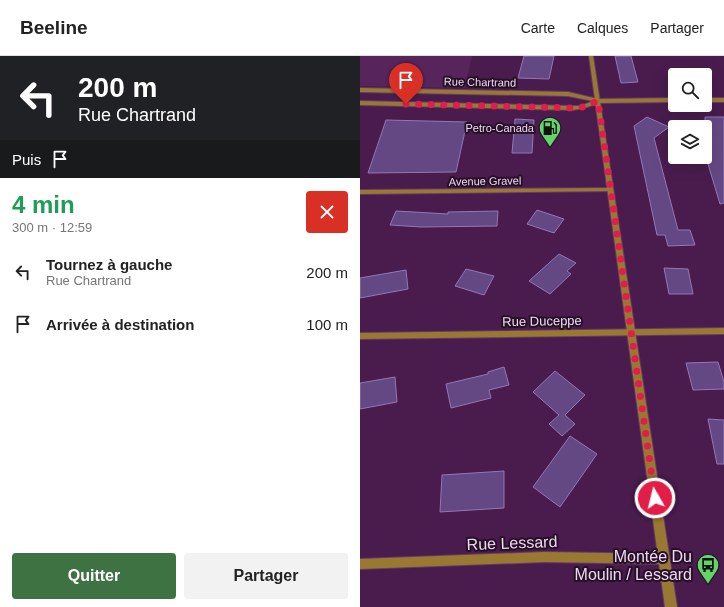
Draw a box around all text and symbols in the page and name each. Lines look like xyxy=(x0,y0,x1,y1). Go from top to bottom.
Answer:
text: Beeline xyxy=(20,17,88,38)
text: Carte xyxy=(521,20,555,36)
text: Calques xyxy=(577,20,628,36)
text: Partager xyxy=(650,20,704,36)
pin xyxy=(389,63,423,104)
map controls xyxy=(668,68,712,164)
button: search xyxy=(668,68,712,112)
icon: arrive xyxy=(395,69,417,91)
icon: left xyxy=(12,72,64,124)
text: 200 m xyxy=(78,72,157,103)
street label: Rue Chartrand xyxy=(444,75,516,89)
text: Rue Chartrand xyxy=(78,105,196,125)
fuel station icon: Petro-Canada xyxy=(537,115,563,148)
button: layers xyxy=(668,120,712,164)
place label: Petro-Canada xyxy=(466,122,535,134)
icon: arrive xyxy=(49,148,71,170)
text: Puis xyxy=(12,151,41,168)
street label: Avenue Gravel xyxy=(449,174,521,188)
text: 4 min xyxy=(12,191,75,218)
button: close xyxy=(306,191,348,233)
text: 300 m · 12:59 xyxy=(12,220,92,235)
text: Tournez à gauche xyxy=(46,256,172,273)
icon: left xyxy=(12,261,34,283)
text: 200 m xyxy=(306,264,348,281)
text: Rue Chartrand xyxy=(46,273,131,288)
icon: arrive xyxy=(12,313,34,335)
street label: Rue Duceppe xyxy=(502,313,582,329)
text: Arrivée à destination xyxy=(46,316,194,333)
text: 100 m xyxy=(306,316,348,333)
position arrow xyxy=(634,477,676,519)
street label: Rue Lessard xyxy=(466,533,558,553)
place label: Montée Du Moulin / Lessard xyxy=(575,548,692,583)
bus stop icon: Montée Du Moulin / Lessard xyxy=(695,552,721,585)
button: Quitter xyxy=(12,553,176,599)
button: Partager xyxy=(184,553,348,599)

